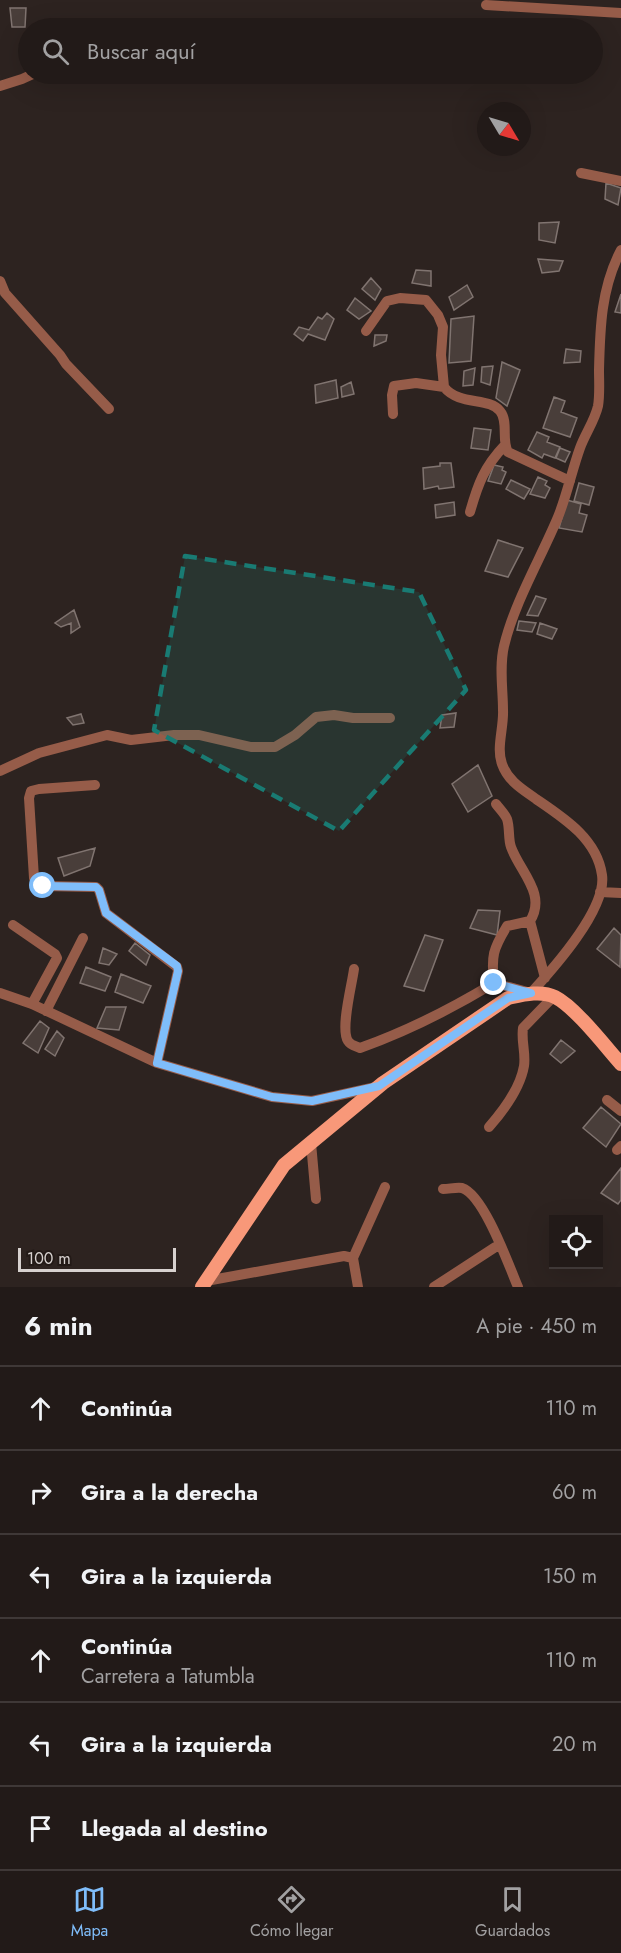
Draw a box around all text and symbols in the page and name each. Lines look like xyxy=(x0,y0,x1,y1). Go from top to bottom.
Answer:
search box xyxy=(18,18,603,84)
icon: search xyxy=(39,35,72,68)
text: Buscar aquí xyxy=(87,35,195,67)
north arrow xyxy=(477,102,531,156)
route start xyxy=(29,872,55,898)
route end xyxy=(480,969,506,995)
map controls xyxy=(549,1215,603,1269)
button: locate xyxy=(549,1215,603,1269)
scale bar xyxy=(18,1245,176,1272)
text: 100 m xyxy=(27,1247,71,1270)
text: 6 min xyxy=(24,1307,93,1345)
text: A pie · 450 m xyxy=(476,1312,597,1341)
icon: ahead xyxy=(24,1392,57,1425)
text: Continúa xyxy=(81,1392,172,1424)
text: 110 m xyxy=(545,1394,597,1423)
icon: right xyxy=(24,1476,57,1509)
text: Gira a la derecha xyxy=(81,1476,258,1508)
text: 60 m xyxy=(552,1478,597,1507)
icon: left xyxy=(24,1560,57,1593)
text: Gira a la izquierda xyxy=(81,1560,272,1592)
text: 150 m xyxy=(543,1562,597,1591)
text: Continúa xyxy=(81,1630,172,1662)
icon: ahead xyxy=(24,1644,57,1677)
text: 110 m xyxy=(545,1646,597,1675)
text: Carretera a Tatumbla xyxy=(81,1662,255,1691)
icon: left xyxy=(24,1728,57,1761)
text: Gira a la izquierda xyxy=(81,1728,272,1760)
text: 20 m xyxy=(552,1730,597,1759)
icon: arrive xyxy=(24,1812,57,1845)
text: Llegada al destino xyxy=(81,1812,268,1844)
tab: Mapa xyxy=(71,1883,108,1942)
tab: Cómo llegar xyxy=(250,1883,334,1942)
tab: Guardados xyxy=(475,1883,550,1942)

